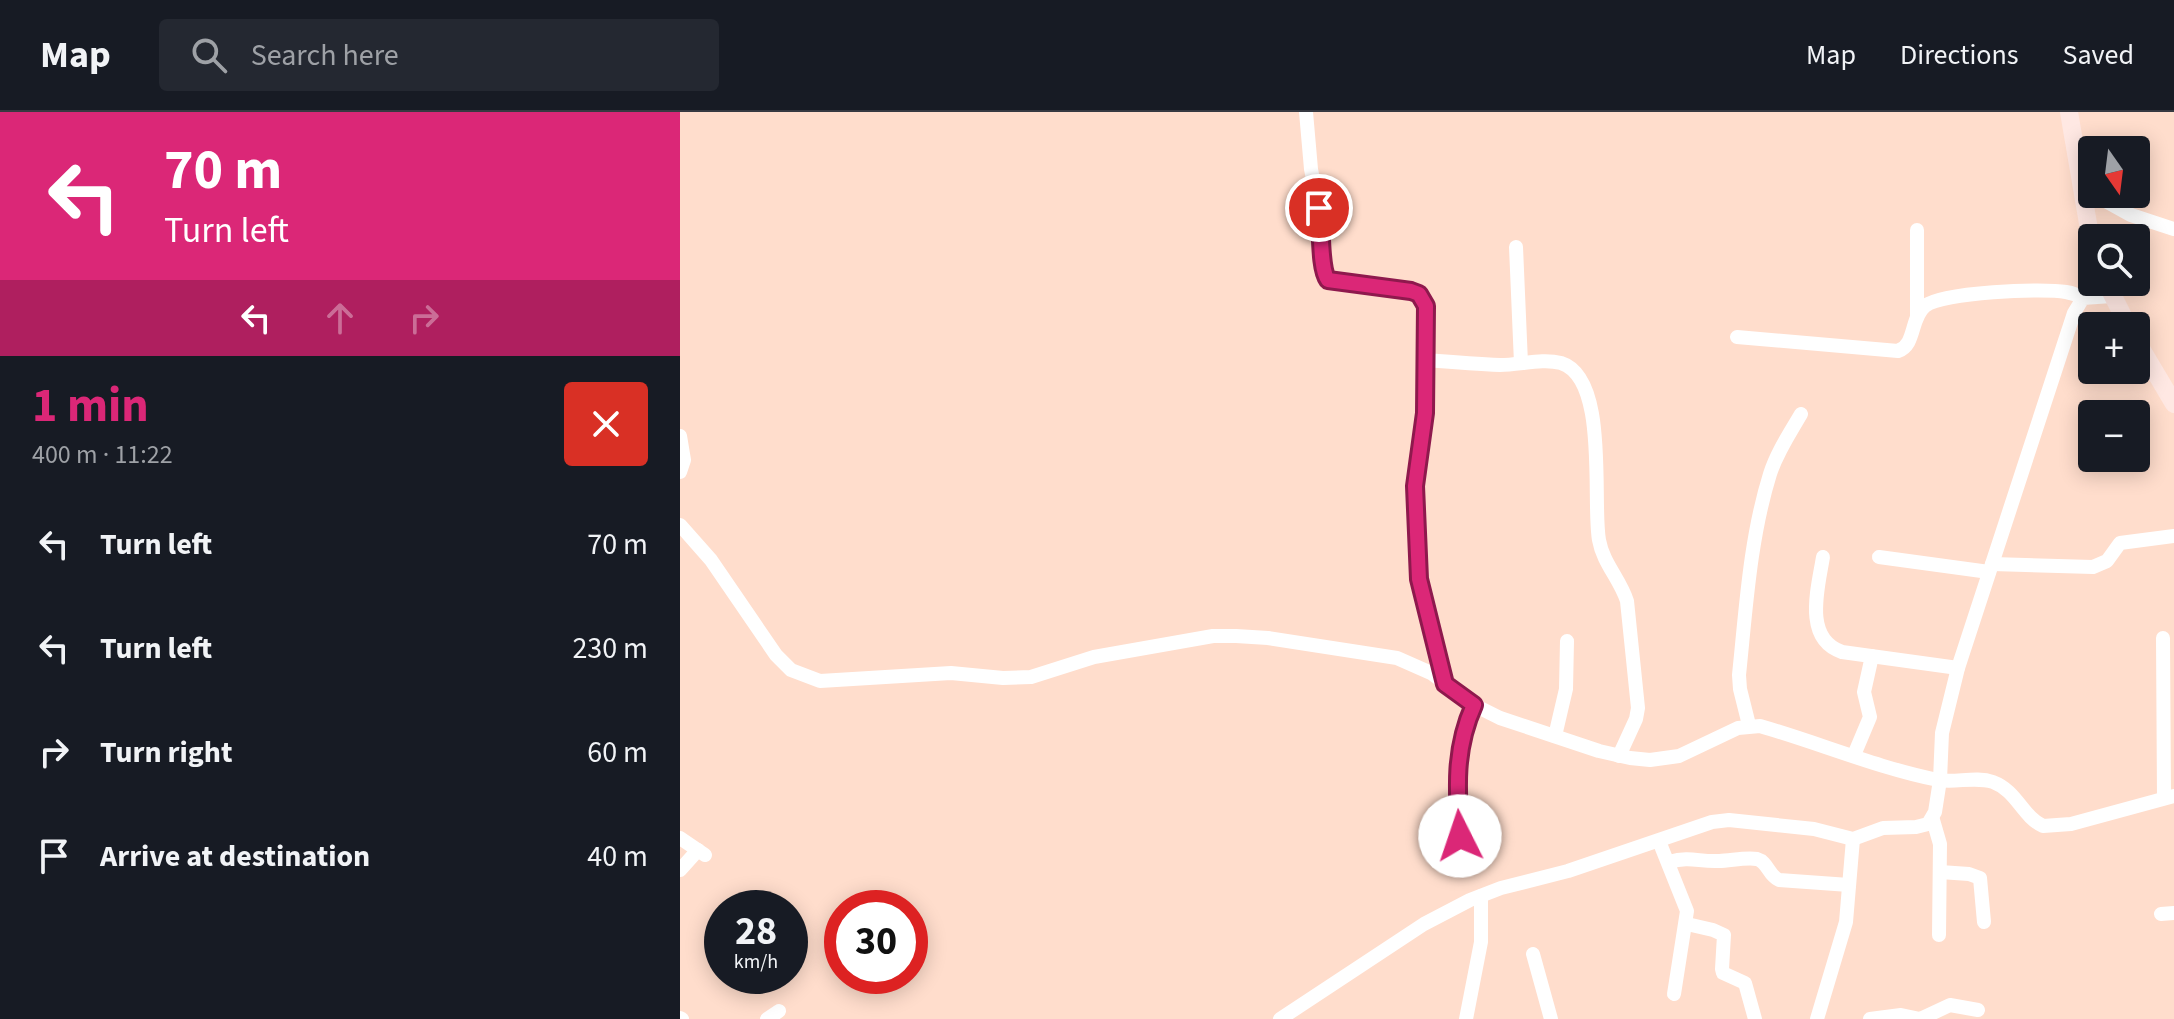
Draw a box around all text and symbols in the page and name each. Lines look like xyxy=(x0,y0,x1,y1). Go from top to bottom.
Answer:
search box xyxy=(159,19,719,91)
text: Map xyxy=(40,28,111,82)
icon: search xyxy=(187,33,231,77)
text: Search here xyxy=(251,34,399,77)
text: Map xyxy=(1806,35,1856,75)
text: Directions xyxy=(1900,35,2019,75)
text: Saved xyxy=(2063,35,2134,75)
text: 70 m xyxy=(164,131,282,210)
north arrow xyxy=(2078,136,2150,208)
map controls xyxy=(2078,136,2150,472)
icon: left xyxy=(32,144,136,248)
pin xyxy=(1285,174,1353,242)
icon: arrive xyxy=(1297,186,1341,230)
text: Turn left xyxy=(164,205,289,256)
button: search xyxy=(2078,224,2150,296)
icon: left xyxy=(234,296,278,340)
icon: ahead xyxy=(318,296,362,340)
icon: right xyxy=(402,296,446,340)
button: + xyxy=(2078,312,2150,384)
text: 1 min xyxy=(32,372,149,440)
button: close xyxy=(564,382,648,466)
button: − xyxy=(2078,400,2150,472)
text: 400 m · 11:22 xyxy=(32,436,173,473)
icon: left xyxy=(32,522,76,566)
text: Turn left xyxy=(100,523,212,566)
text: 70 m xyxy=(587,523,648,566)
icon: left xyxy=(32,626,76,670)
text: Turn left xyxy=(100,627,212,670)
text: 230 m xyxy=(572,627,648,670)
icon: right xyxy=(32,730,76,774)
text: Turn right xyxy=(100,731,232,774)
text: 60 m xyxy=(587,731,648,774)
position arrow xyxy=(1418,794,1502,878)
icon: arrive xyxy=(32,834,76,878)
text: Arrive at destination xyxy=(100,835,370,878)
text: 40 m xyxy=(587,835,648,878)
speed limit sign: 30 xyxy=(824,890,928,994)
text: 28 xyxy=(735,903,777,960)
text: km/h xyxy=(734,948,778,976)

